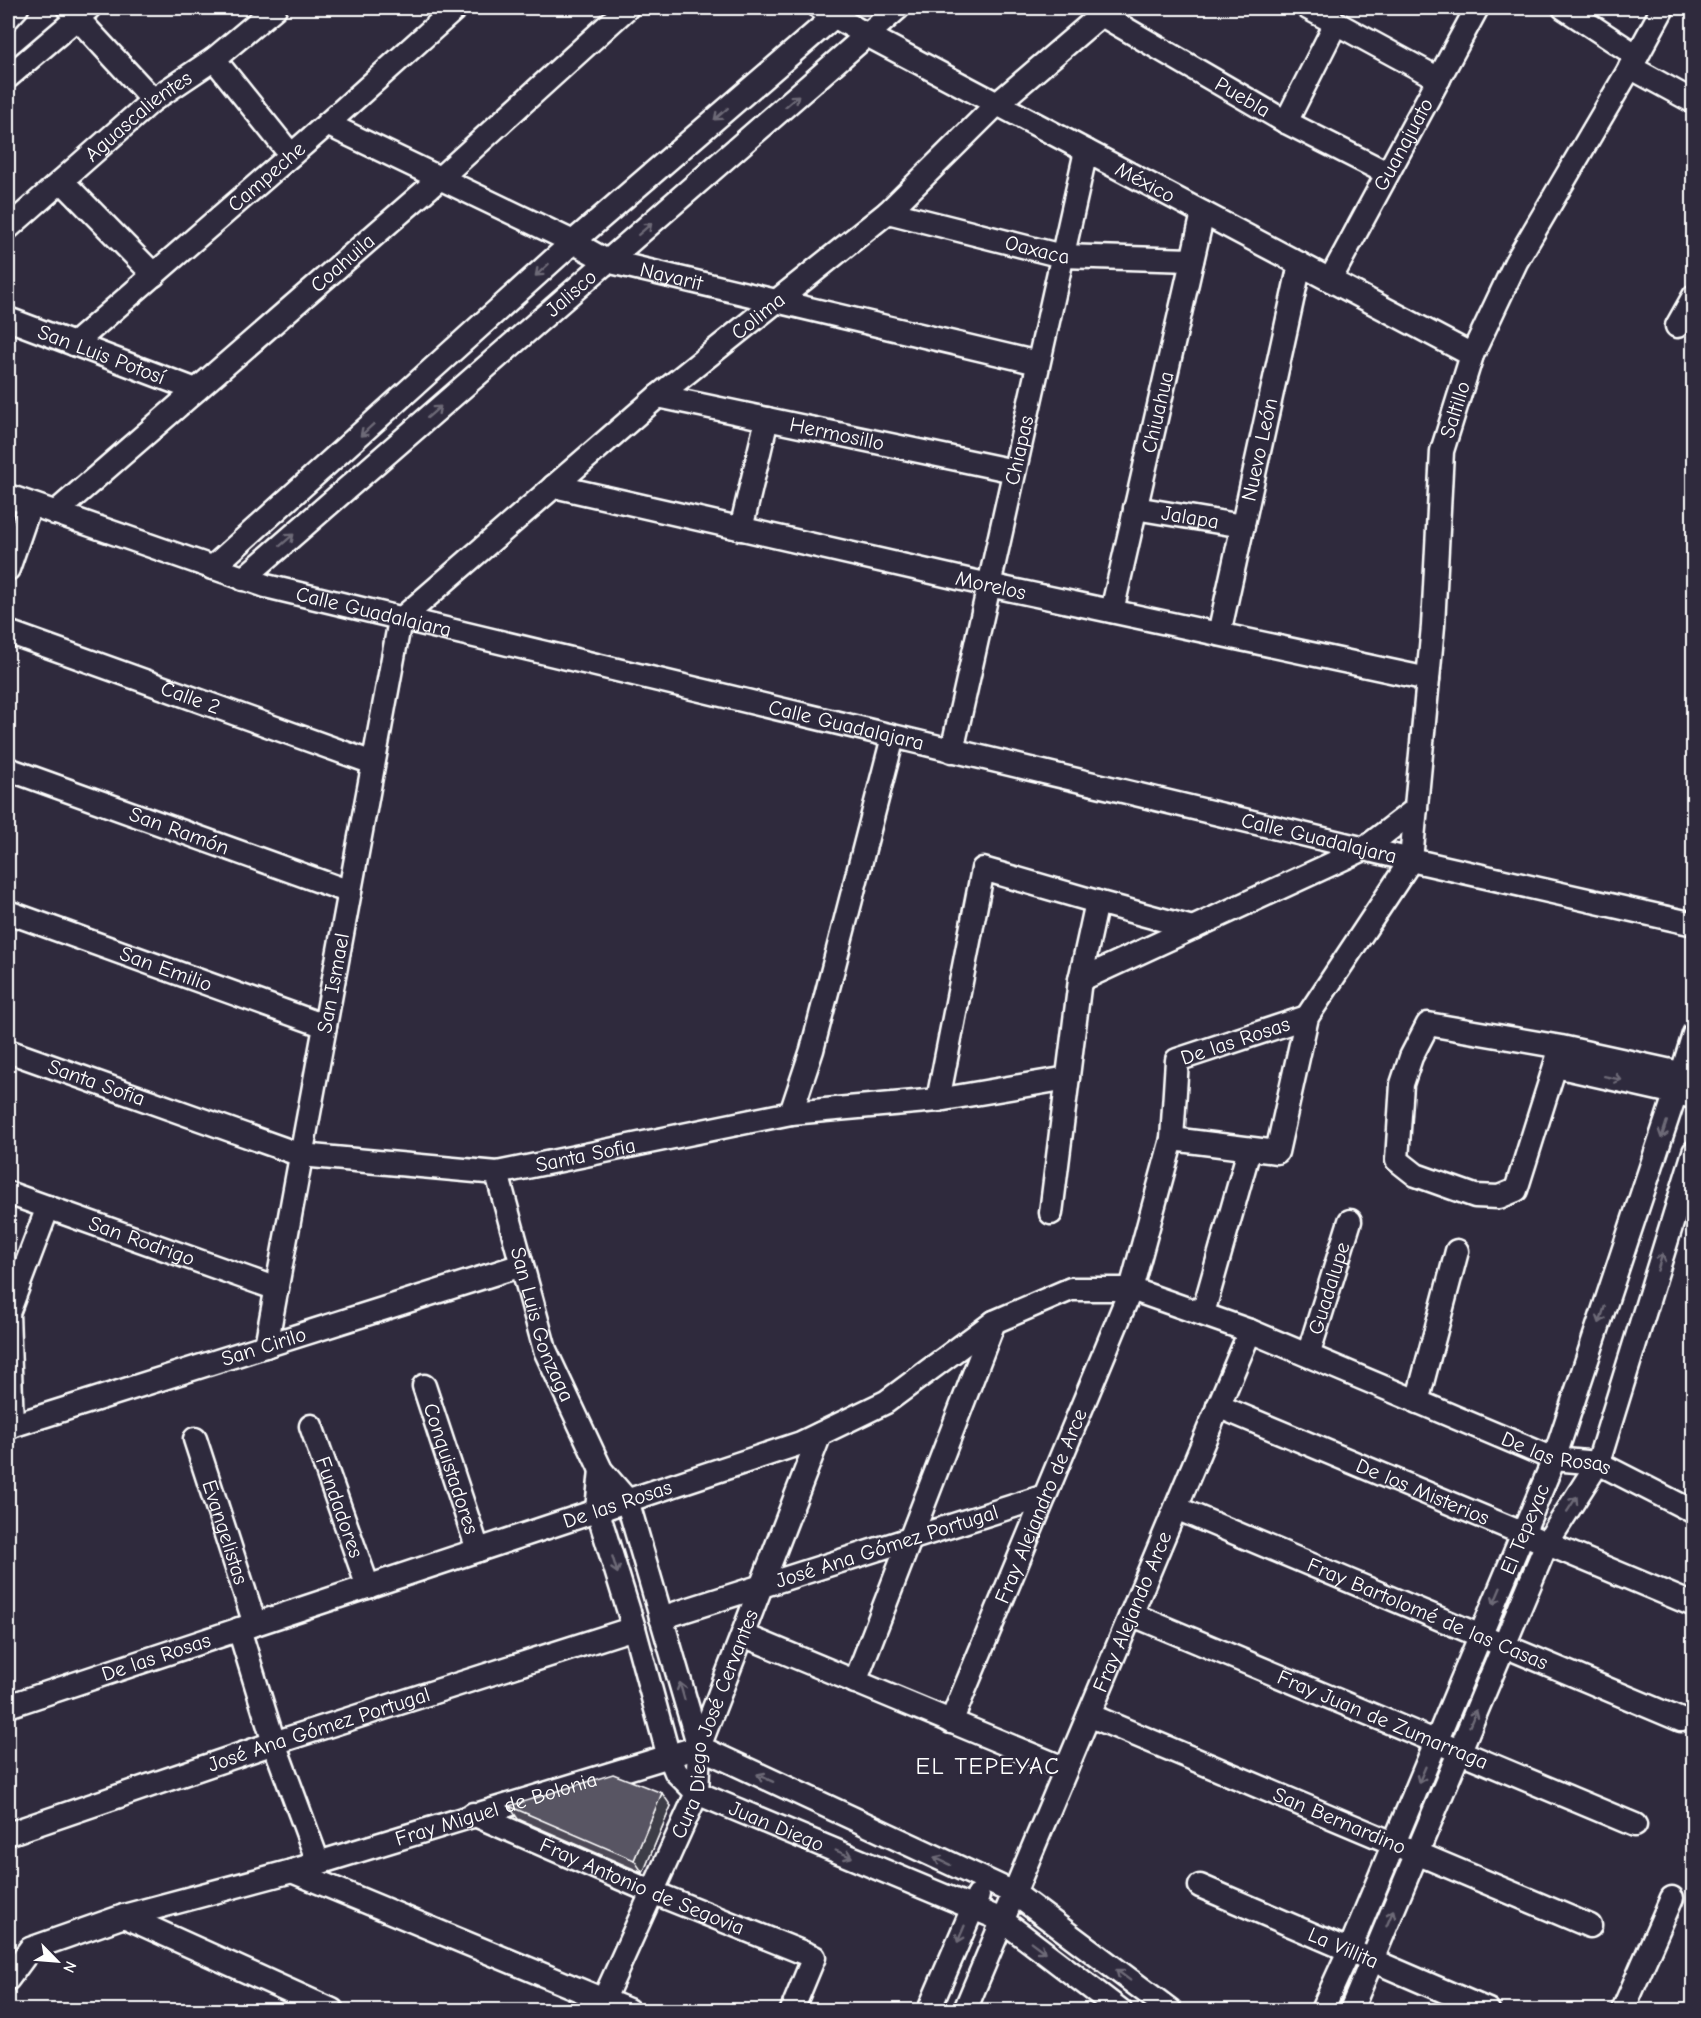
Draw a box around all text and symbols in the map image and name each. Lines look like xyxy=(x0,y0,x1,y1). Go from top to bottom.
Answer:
street label: Aguascalientes xyxy=(80,66,196,166)
street label: Puebla xyxy=(1211,71,1275,122)
one-way arrow xyxy=(784,94,799,108)
street label: Guanajuato xyxy=(1368,94,1438,195)
one-way arrow xyxy=(713,108,729,121)
street label: Campeche xyxy=(223,137,310,217)
street label: México xyxy=(1111,157,1179,208)
one-way arrow xyxy=(637,222,652,236)
street label: Coahuila xyxy=(306,229,379,297)
street label: Oaxaca xyxy=(1003,230,1070,268)
street label: Nayarit xyxy=(638,257,706,295)
one-way arrow xyxy=(535,263,550,277)
street label: Jalisco xyxy=(540,264,601,322)
street label: Colima xyxy=(726,287,790,345)
street label: San Luis Potosí xyxy=(34,319,169,389)
street label: Chiuahua xyxy=(1136,369,1178,455)
street label: Saltillo xyxy=(1435,378,1475,441)
street label: Nuevo León xyxy=(1236,396,1282,503)
one-way arrow xyxy=(426,405,441,419)
street label: Hermosillo xyxy=(787,412,887,455)
street label: Chiapas xyxy=(1000,413,1039,487)
one-way arrow xyxy=(360,423,375,437)
street label: Jalapa xyxy=(1160,501,1221,534)
one-way arrow xyxy=(279,533,294,547)
street label: Morelos xyxy=(953,566,1028,605)
street label: Calle Guadalajara xyxy=(294,582,454,642)
street label: Calle 2 xyxy=(158,676,224,719)
street label: Calle Guadalajara xyxy=(766,695,927,755)
street label: San Ramón xyxy=(126,802,232,860)
street label: Calle Guadalajara xyxy=(1239,808,1399,868)
street label: San Ismael xyxy=(312,931,354,1035)
street label: San Emilio xyxy=(117,941,216,996)
street label: De las Rosas xyxy=(1178,1011,1293,1070)
street label: Santa Sofia xyxy=(45,1054,148,1111)
one-way arrow xyxy=(1603,1073,1622,1085)
one-way arrow xyxy=(1657,1120,1668,1139)
street label: Santa Sofia xyxy=(533,1133,638,1177)
street label: San Rodrigo xyxy=(85,1211,198,1271)
street label: Guadalupe xyxy=(1303,1239,1355,1337)
street label: San Luis Gonzaga xyxy=(506,1244,579,1405)
one-way arrow xyxy=(1655,1253,1666,1272)
one-way arrow xyxy=(1596,1305,1607,1324)
street label: San Cirilo xyxy=(218,1322,309,1371)
street label: Conquistadores xyxy=(418,1400,484,1537)
street label: Fray Alejandro de Arce xyxy=(990,1405,1092,1607)
street label: De las Rosas xyxy=(1498,1426,1615,1480)
street label: Fundadores xyxy=(311,1453,369,1561)
street label: De los Misterios xyxy=(1353,1453,1493,1530)
street label: De las Rosas xyxy=(560,1475,675,1533)
street label: Evangelistas xyxy=(197,1477,253,1587)
street label: El Tepeyac xyxy=(1495,1480,1554,1578)
one-way arrow xyxy=(1566,1496,1578,1512)
street label: José Ana Gómez Portugal xyxy=(773,1500,1001,1593)
street label: Fray Alejando Arce xyxy=(1088,1528,1177,1696)
street label: Fray Bartolomé de las Casas xyxy=(1304,1553,1552,1675)
one-way arrow xyxy=(610,1555,621,1574)
one-way arrow xyxy=(1491,1586,1502,1604)
street label: Cura Diego José Cervantes xyxy=(666,1606,763,1842)
street label: De las Rosas xyxy=(98,1628,214,1686)
street label: Fray Juan de Zumarraga xyxy=(1274,1665,1492,1774)
street label: José Ana Gómez Portugal xyxy=(205,1682,433,1777)
one-way arrow xyxy=(676,1682,688,1701)
one-way arrow xyxy=(1468,1710,1479,1728)
district label: EL TEPEYAC xyxy=(915,1752,1061,1780)
one-way arrow xyxy=(1416,1766,1427,1784)
street label: Fray Miguel de Bolonia xyxy=(392,1767,600,1851)
one-way arrow xyxy=(757,1772,775,1784)
street label: San Bernardino xyxy=(1270,1782,1410,1859)
street label: Juan Diego xyxy=(726,1796,828,1857)
street label: Fray Antonio de Segovia xyxy=(536,1833,748,1940)
one-way arrow xyxy=(834,1849,853,1860)
one-way arrow xyxy=(933,1854,951,1866)
one-way arrow xyxy=(1385,1909,1396,1927)
street label: La Villita xyxy=(1304,1922,1382,1973)
one-way arrow xyxy=(955,1925,966,1943)
north arrow xyxy=(27,1931,87,1991)
one-way arrow xyxy=(1029,1941,1045,1954)
text: N xyxy=(59,1958,80,1975)
one-way arrow xyxy=(1116,1969,1132,1982)

